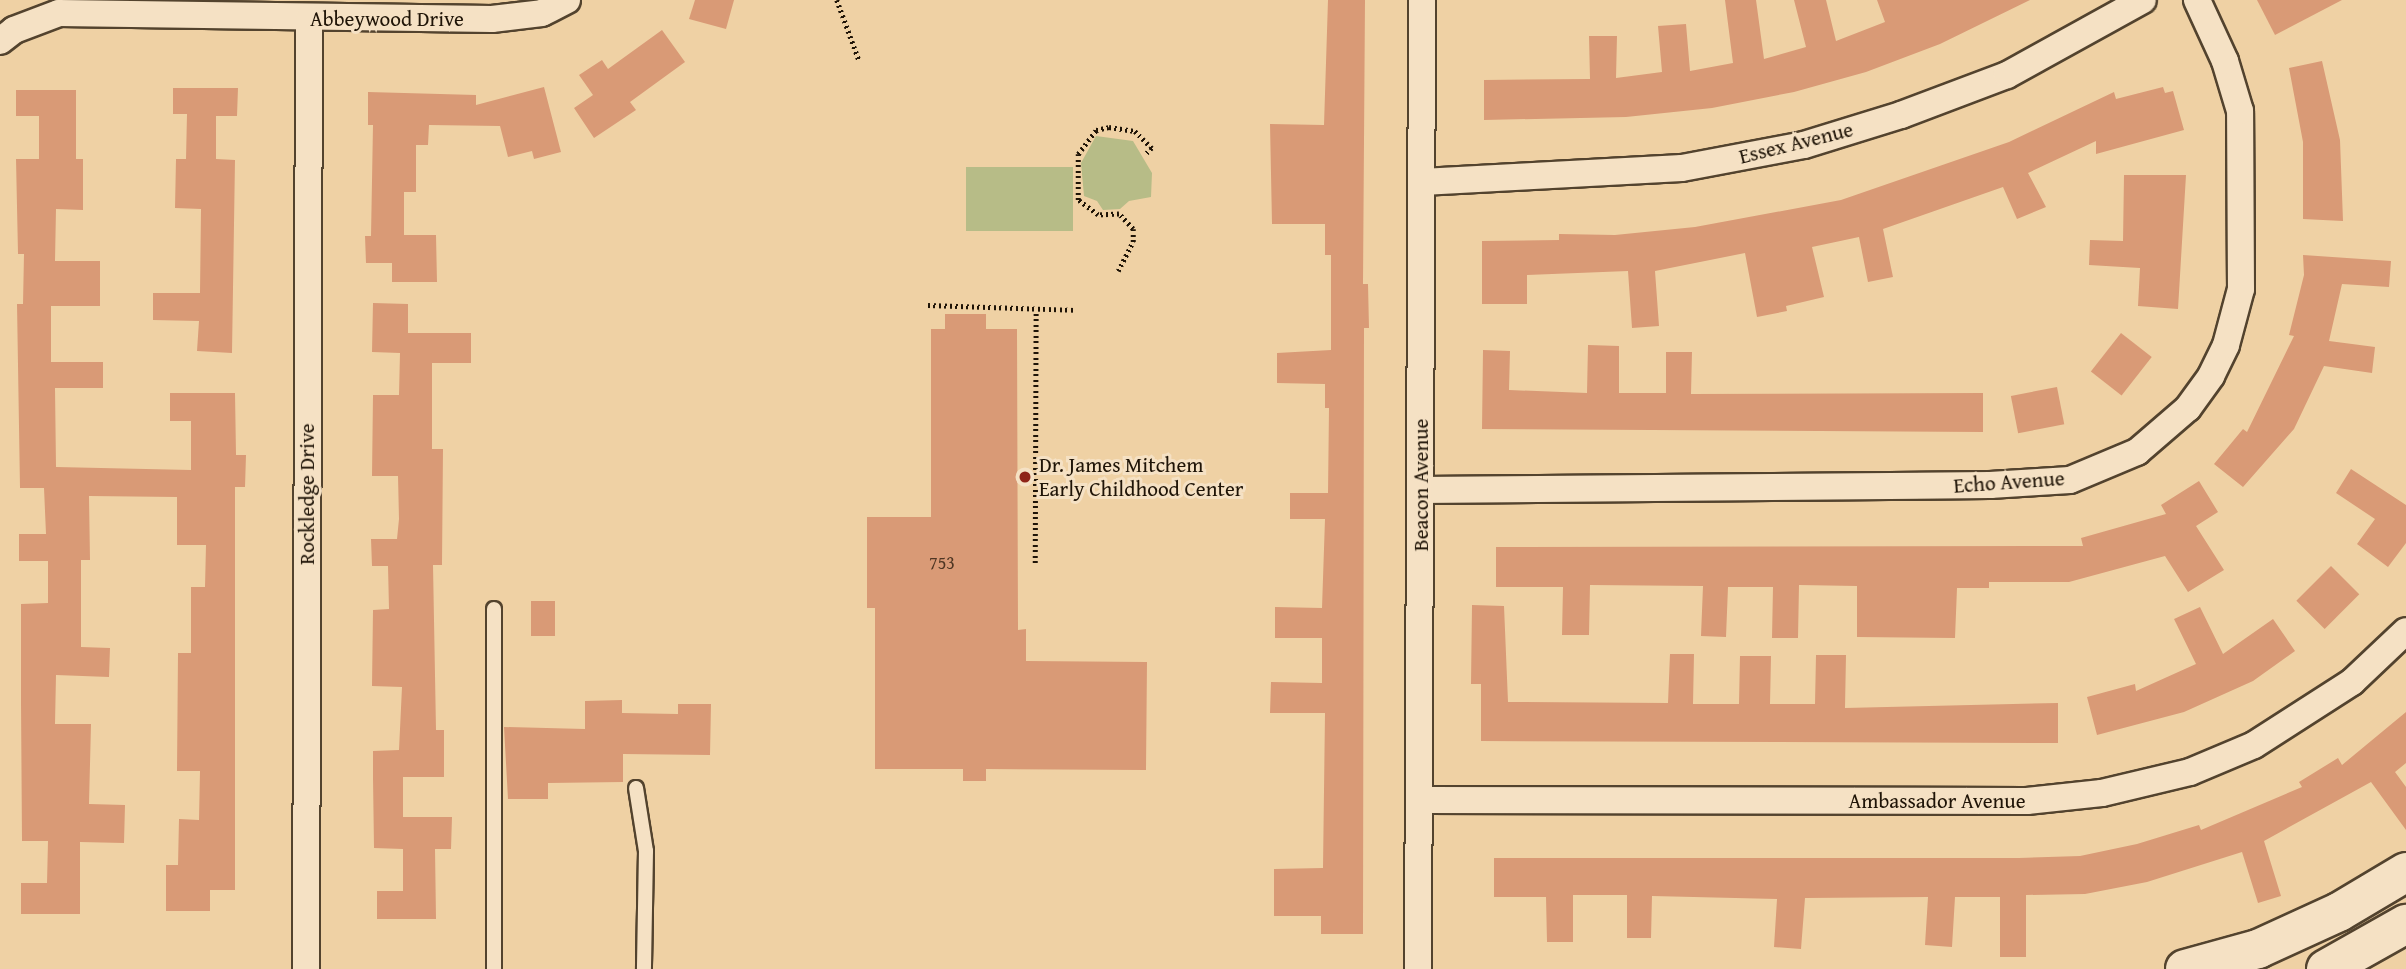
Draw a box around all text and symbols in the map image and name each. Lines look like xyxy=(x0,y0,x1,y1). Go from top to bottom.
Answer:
street label: Abbeywood Drive xyxy=(310,6,464,32)
street label: Essex Avenue xyxy=(1736,117,1856,169)
street label: Beacon Avenue xyxy=(1408,419,1434,551)
street label: Rockledge Drive xyxy=(294,423,320,565)
place label: Dr. James Mitchem Early Childhood Center xyxy=(1039,452,1243,502)
street label: Echo Avenue xyxy=(1953,466,2065,498)
marker: Dr. James Mitchem Early Childhood Center xyxy=(1017,469,1033,485)
house number: 753 xyxy=(929,552,955,574)
street label: Ambassador Avenue xyxy=(1848,788,2026,814)

